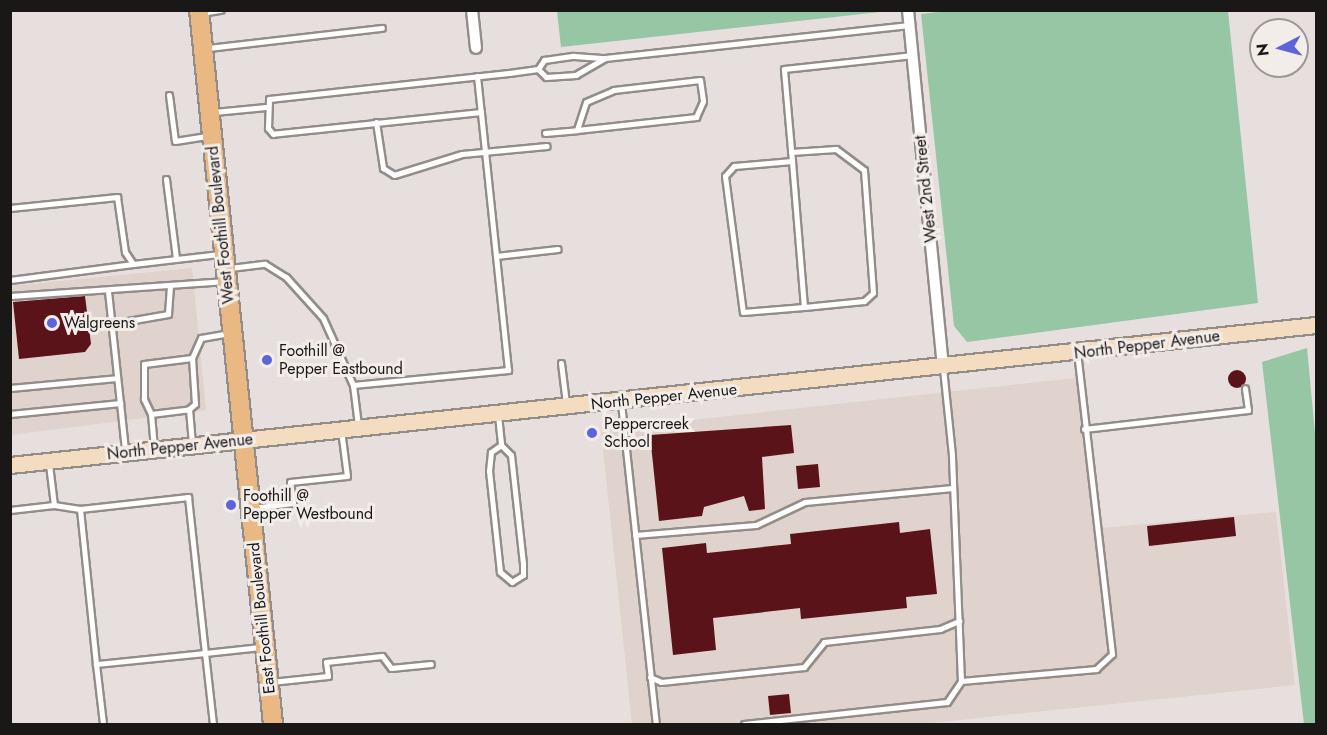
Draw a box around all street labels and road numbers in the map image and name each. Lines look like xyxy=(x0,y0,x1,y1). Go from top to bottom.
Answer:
street label: West 2nd Street xyxy=(911,135,941,243)
street label: West Foothill Boulevard xyxy=(203,145,239,305)
street label: North Pepper Avenue xyxy=(1073,327,1221,363)
street label: North Pepper Avenue xyxy=(590,380,738,414)
street label: North Pepper Avenue xyxy=(106,430,254,464)
street label: East Foothill Boulevard xyxy=(244,541,280,695)

